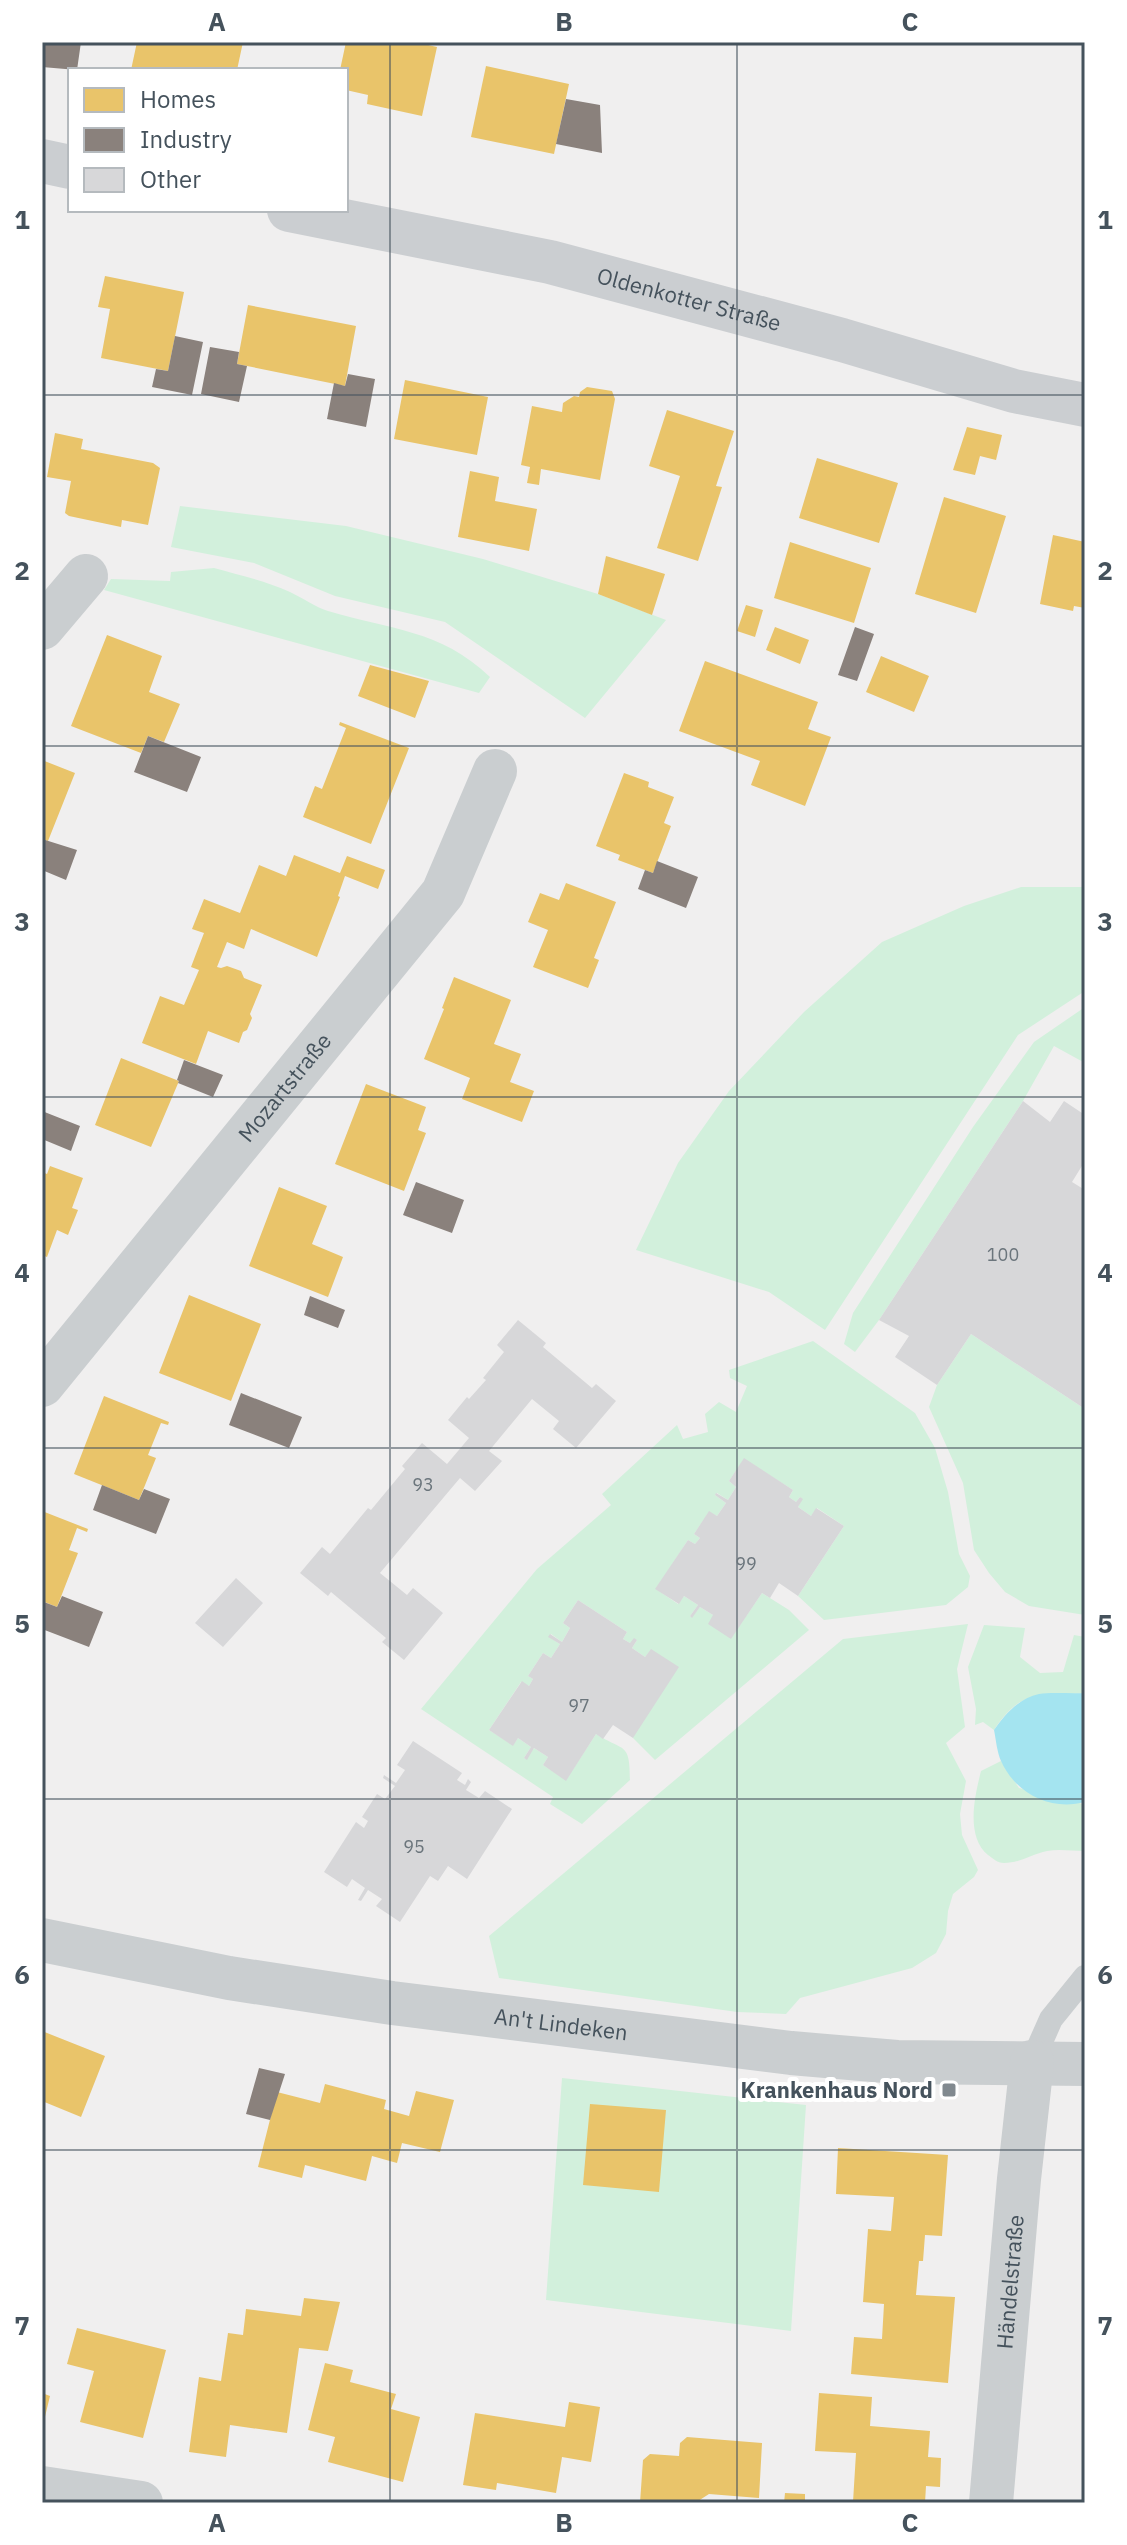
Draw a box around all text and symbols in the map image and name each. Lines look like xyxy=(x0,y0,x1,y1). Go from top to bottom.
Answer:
text: A xyxy=(208,4,226,38)
text: B xyxy=(555,4,573,38)
text: C xyxy=(902,4,919,38)
legend xyxy=(68,68,348,212)
text: Homes xyxy=(140,83,216,115)
text: Industry xyxy=(140,123,232,155)
text: Other xyxy=(140,163,201,195)
text: 1 xyxy=(14,202,30,236)
text: 1 xyxy=(1097,202,1113,236)
street label: Oldenkotter Straße xyxy=(594,260,784,337)
text: 2 xyxy=(14,553,30,587)
text: 2 xyxy=(1097,553,1113,587)
text: 3 xyxy=(14,904,30,938)
text: 3 xyxy=(1097,904,1113,938)
street label: Mozartstraße xyxy=(231,1027,337,1147)
house number: 100 xyxy=(987,1243,1019,1266)
text: 4 xyxy=(14,1255,30,1289)
text: 4 xyxy=(1097,1255,1113,1289)
house number: 93 xyxy=(412,1473,434,1496)
house number: 99 xyxy=(735,1552,757,1575)
text: 5 xyxy=(14,1606,30,1640)
text: 5 xyxy=(1097,1606,1113,1640)
house number: 97 xyxy=(568,1694,590,1717)
house number: 95 xyxy=(403,1835,425,1858)
text: 6 xyxy=(14,1957,30,1991)
text: 6 xyxy=(1097,1957,1113,1991)
street label: An't Lindeken xyxy=(493,2001,629,2046)
place label: Krankenhaus Nord xyxy=(741,2075,933,2104)
marker: Krankenhaus Nord xyxy=(940,2081,958,2099)
street label: Händelstraße xyxy=(989,2213,1030,2350)
text: 7 xyxy=(14,2308,30,2342)
text: 7 xyxy=(1097,2308,1113,2342)
text: A xyxy=(208,2505,226,2539)
text: B xyxy=(555,2505,573,2539)
text: C xyxy=(902,2505,919,2539)

